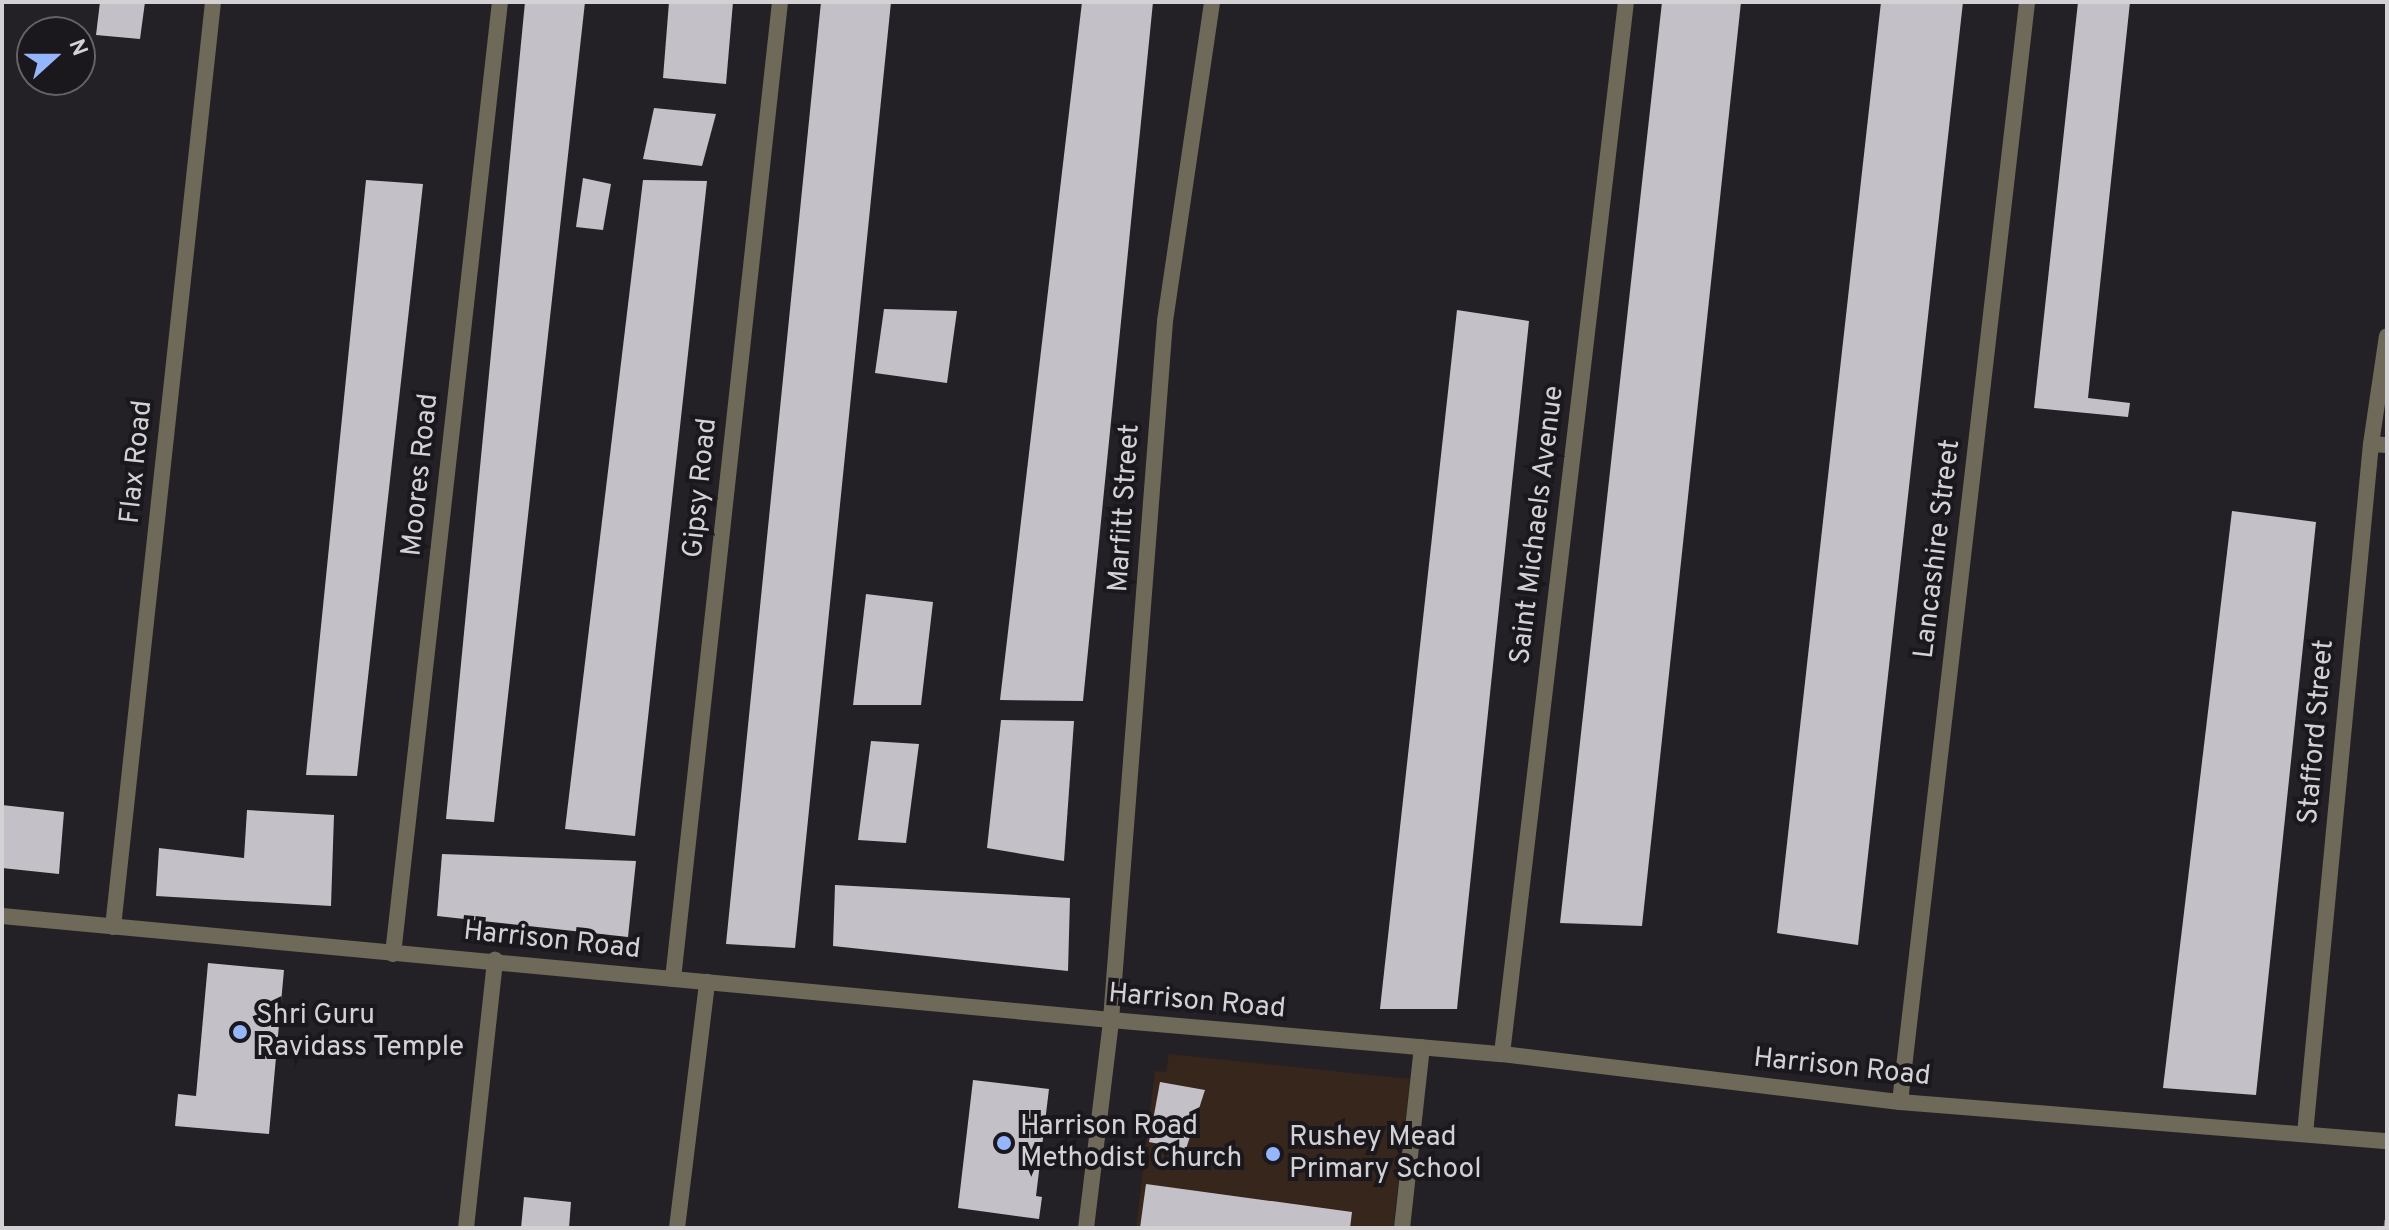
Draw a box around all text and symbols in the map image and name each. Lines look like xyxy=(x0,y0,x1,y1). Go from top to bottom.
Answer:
north arrow xyxy=(16,16,96,96)
text: N xyxy=(62,36,92,60)
street label: Saint Michaels Avenue xyxy=(1504,383,1572,667)
street label: Moores Road xyxy=(396,392,446,558)
street label: Flax Road xyxy=(114,399,160,525)
street label: Gipsy Road xyxy=(677,416,725,560)
street label: Marfitt Street xyxy=(1102,423,1148,593)
street label: Lancashire Street xyxy=(1908,438,1968,660)
street label: Stafford Street xyxy=(2292,638,2342,826)
street label: Harrison Road xyxy=(462,915,642,967)
street label: Harrison Road xyxy=(1107,978,1287,1026)
place label: Shri Guru Ravidass Temple xyxy=(256,999,465,1065)
marker: Shri Guru Ravidass Temple xyxy=(231,1023,249,1041)
street label: Harrison Road xyxy=(1752,1042,1932,1094)
place label: Harrison Road Methodist Church xyxy=(1020,1110,1242,1176)
place label: Rushey Mead Primary School xyxy=(1289,1121,1481,1187)
marker: Harrison Road Methodist Church xyxy=(995,1134,1013,1152)
marker: Rushey Mead Primary School xyxy=(1264,1145,1282,1163)

